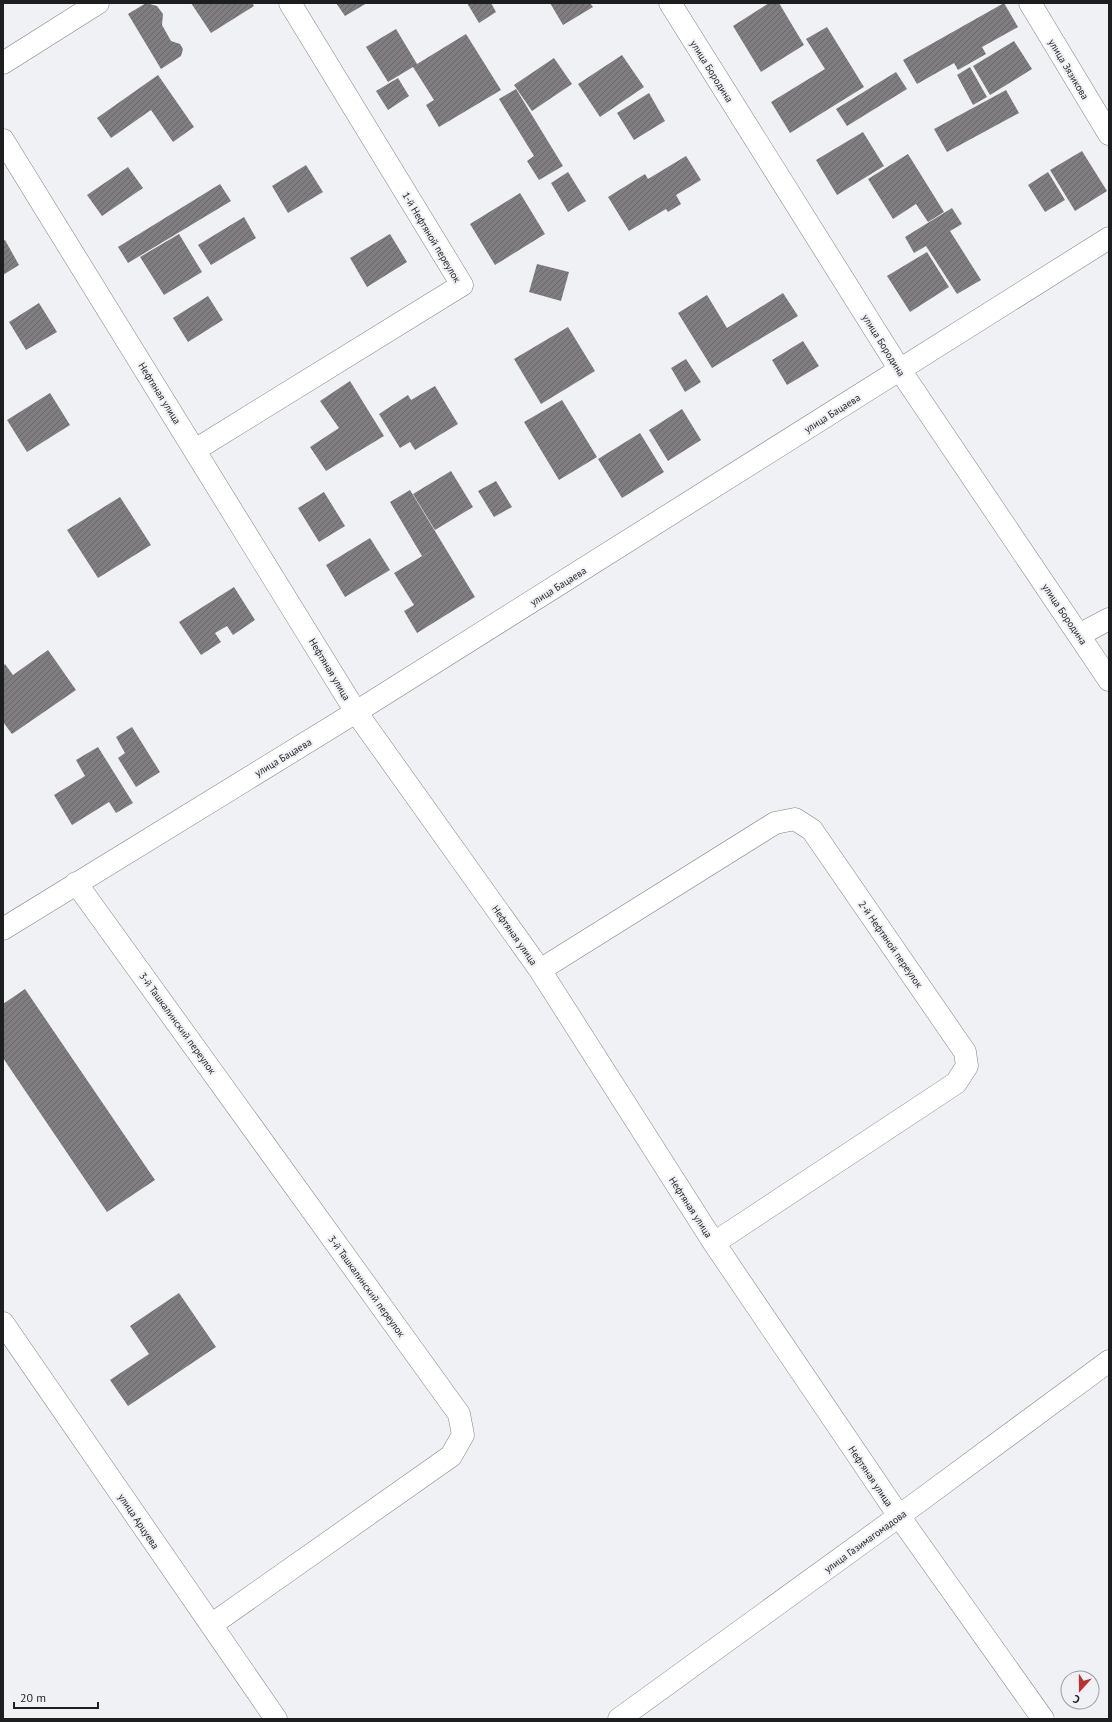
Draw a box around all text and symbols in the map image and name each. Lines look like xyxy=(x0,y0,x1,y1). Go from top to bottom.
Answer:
street label: улица Зязикова xyxy=(1045,37,1092,102)
street label: улица Бородина xyxy=(687,38,736,105)
street label: 1-й Нефтяной переулок xyxy=(399,190,464,285)
street label: улица Бородина xyxy=(859,312,908,379)
street label: Нефтяная улица xyxy=(135,360,184,427)
street label: улица Бацаева xyxy=(802,391,863,436)
street label: улица Бацаева xyxy=(528,564,589,609)
street label: улица Бородина xyxy=(1039,581,1090,647)
street label: Нефтяная улица xyxy=(306,636,353,703)
street label: улица Бацаева xyxy=(252,735,314,779)
street label: 2-й Нефтяной переулок xyxy=(856,898,926,991)
street label: Нефтяная улица xyxy=(489,903,540,968)
street label: 3-й Ташкалинский переулок xyxy=(136,970,219,1077)
street label: Нефтяная улица xyxy=(666,1174,715,1240)
street label: 3-й Ташкалинский переулок xyxy=(325,1233,408,1340)
street label: Нефтяная улица xyxy=(846,1444,896,1509)
street label: улица Арцуева xyxy=(115,1491,162,1552)
street label: улица Газимагомадова xyxy=(822,1507,909,1576)
north arrow xyxy=(1060,1670,1100,1710)
scale bar xyxy=(14,1684,98,1710)
text: 20 m xyxy=(20,1690,46,1705)
text: С xyxy=(1071,1692,1082,1707)

